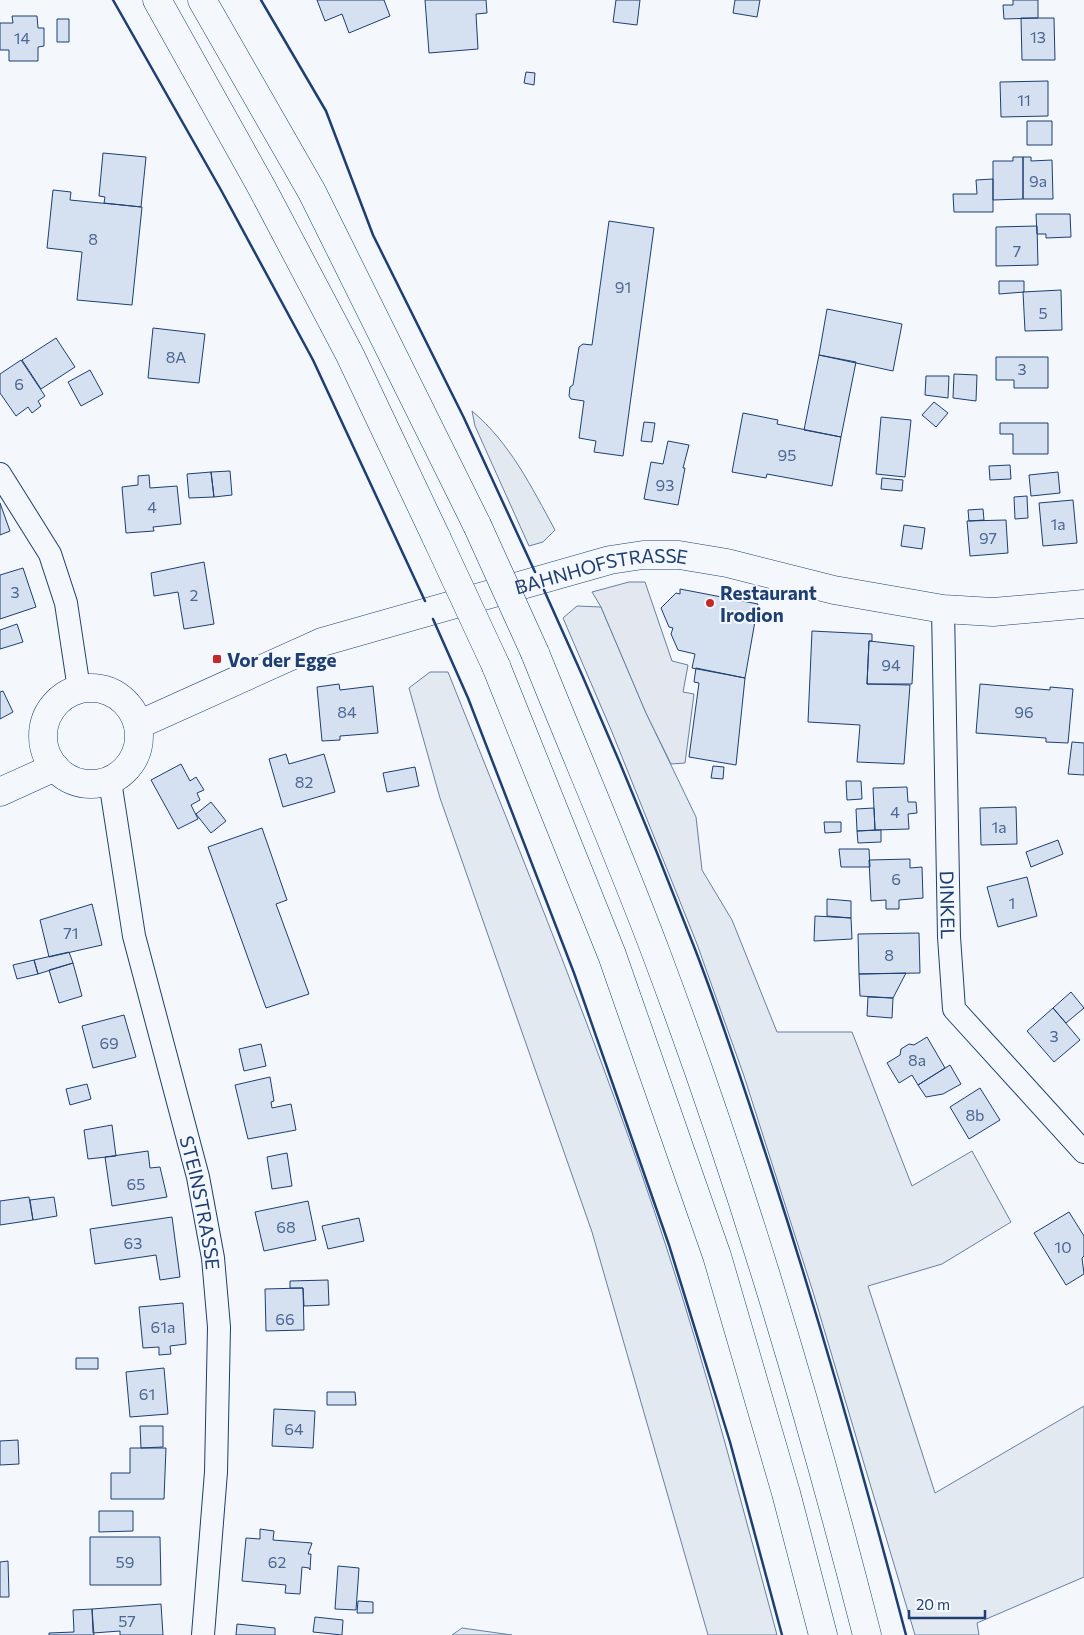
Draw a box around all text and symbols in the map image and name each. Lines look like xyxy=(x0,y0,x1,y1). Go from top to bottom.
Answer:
house number: 13 xyxy=(1030,27,1046,46)
house number: 14 xyxy=(14,28,31,47)
house number: 11 xyxy=(1017,90,1031,109)
house number: 9a xyxy=(1029,171,1047,190)
house number: 8 xyxy=(88,229,98,248)
house number: 7 xyxy=(1013,241,1021,260)
house number: 91 xyxy=(615,277,631,296)
house number: 5 xyxy=(1038,303,1048,322)
house number: 8A xyxy=(166,347,186,366)
house number: 3 xyxy=(1017,359,1027,378)
house number: 6 xyxy=(14,374,24,393)
house number: 95 xyxy=(778,445,796,464)
house number: 93 xyxy=(656,475,674,494)
house number: 4 xyxy=(147,497,157,516)
house number: 1a xyxy=(1050,514,1066,533)
house number: 97 xyxy=(979,528,997,547)
street label: BAHNHOFSTRASSE xyxy=(512,543,690,598)
place label: Restaurant Irodion xyxy=(720,581,817,626)
house number: 3 xyxy=(10,582,20,601)
house number: 2 xyxy=(190,585,199,604)
marker: Restaurant Irodion xyxy=(704,597,716,609)
place label: Vor der Egge xyxy=(227,648,337,671)
marker: Vor der Egge xyxy=(211,653,223,665)
house number: 94 xyxy=(881,655,901,674)
house number: 84 xyxy=(337,702,357,721)
house number: 96 xyxy=(1014,702,1034,721)
house number: 82 xyxy=(295,772,313,791)
house number: 4 xyxy=(890,802,900,821)
house number: 1a xyxy=(991,817,1007,836)
house number: 6 xyxy=(891,869,901,888)
street label: DINKEL xyxy=(936,870,961,940)
house number: 1 xyxy=(1009,893,1015,912)
house number: 71 xyxy=(63,923,79,942)
house number: 8 xyxy=(884,945,894,964)
house number: 3 xyxy=(1049,1026,1059,1045)
house number: 69 xyxy=(99,1033,119,1052)
house number: 8a xyxy=(908,1050,926,1069)
house number: 8b xyxy=(965,1105,985,1124)
street label: STEINSTRASSE xyxy=(176,1133,225,1271)
house number: 65 xyxy=(127,1174,145,1193)
house number: 68 xyxy=(276,1217,296,1236)
house number: 63 xyxy=(124,1233,142,1252)
house number: 10 xyxy=(1054,1237,1072,1256)
house number: 66 xyxy=(275,1309,295,1328)
house number: 61a xyxy=(151,1317,175,1336)
house number: 61 xyxy=(139,1384,155,1403)
house number: 64 xyxy=(284,1419,304,1438)
house number: 59 xyxy=(116,1552,134,1571)
house number: 62 xyxy=(268,1552,286,1571)
scale bar xyxy=(909,1588,985,1620)
text: 20 m xyxy=(916,1595,950,1613)
house number: 57 xyxy=(118,1611,136,1630)

